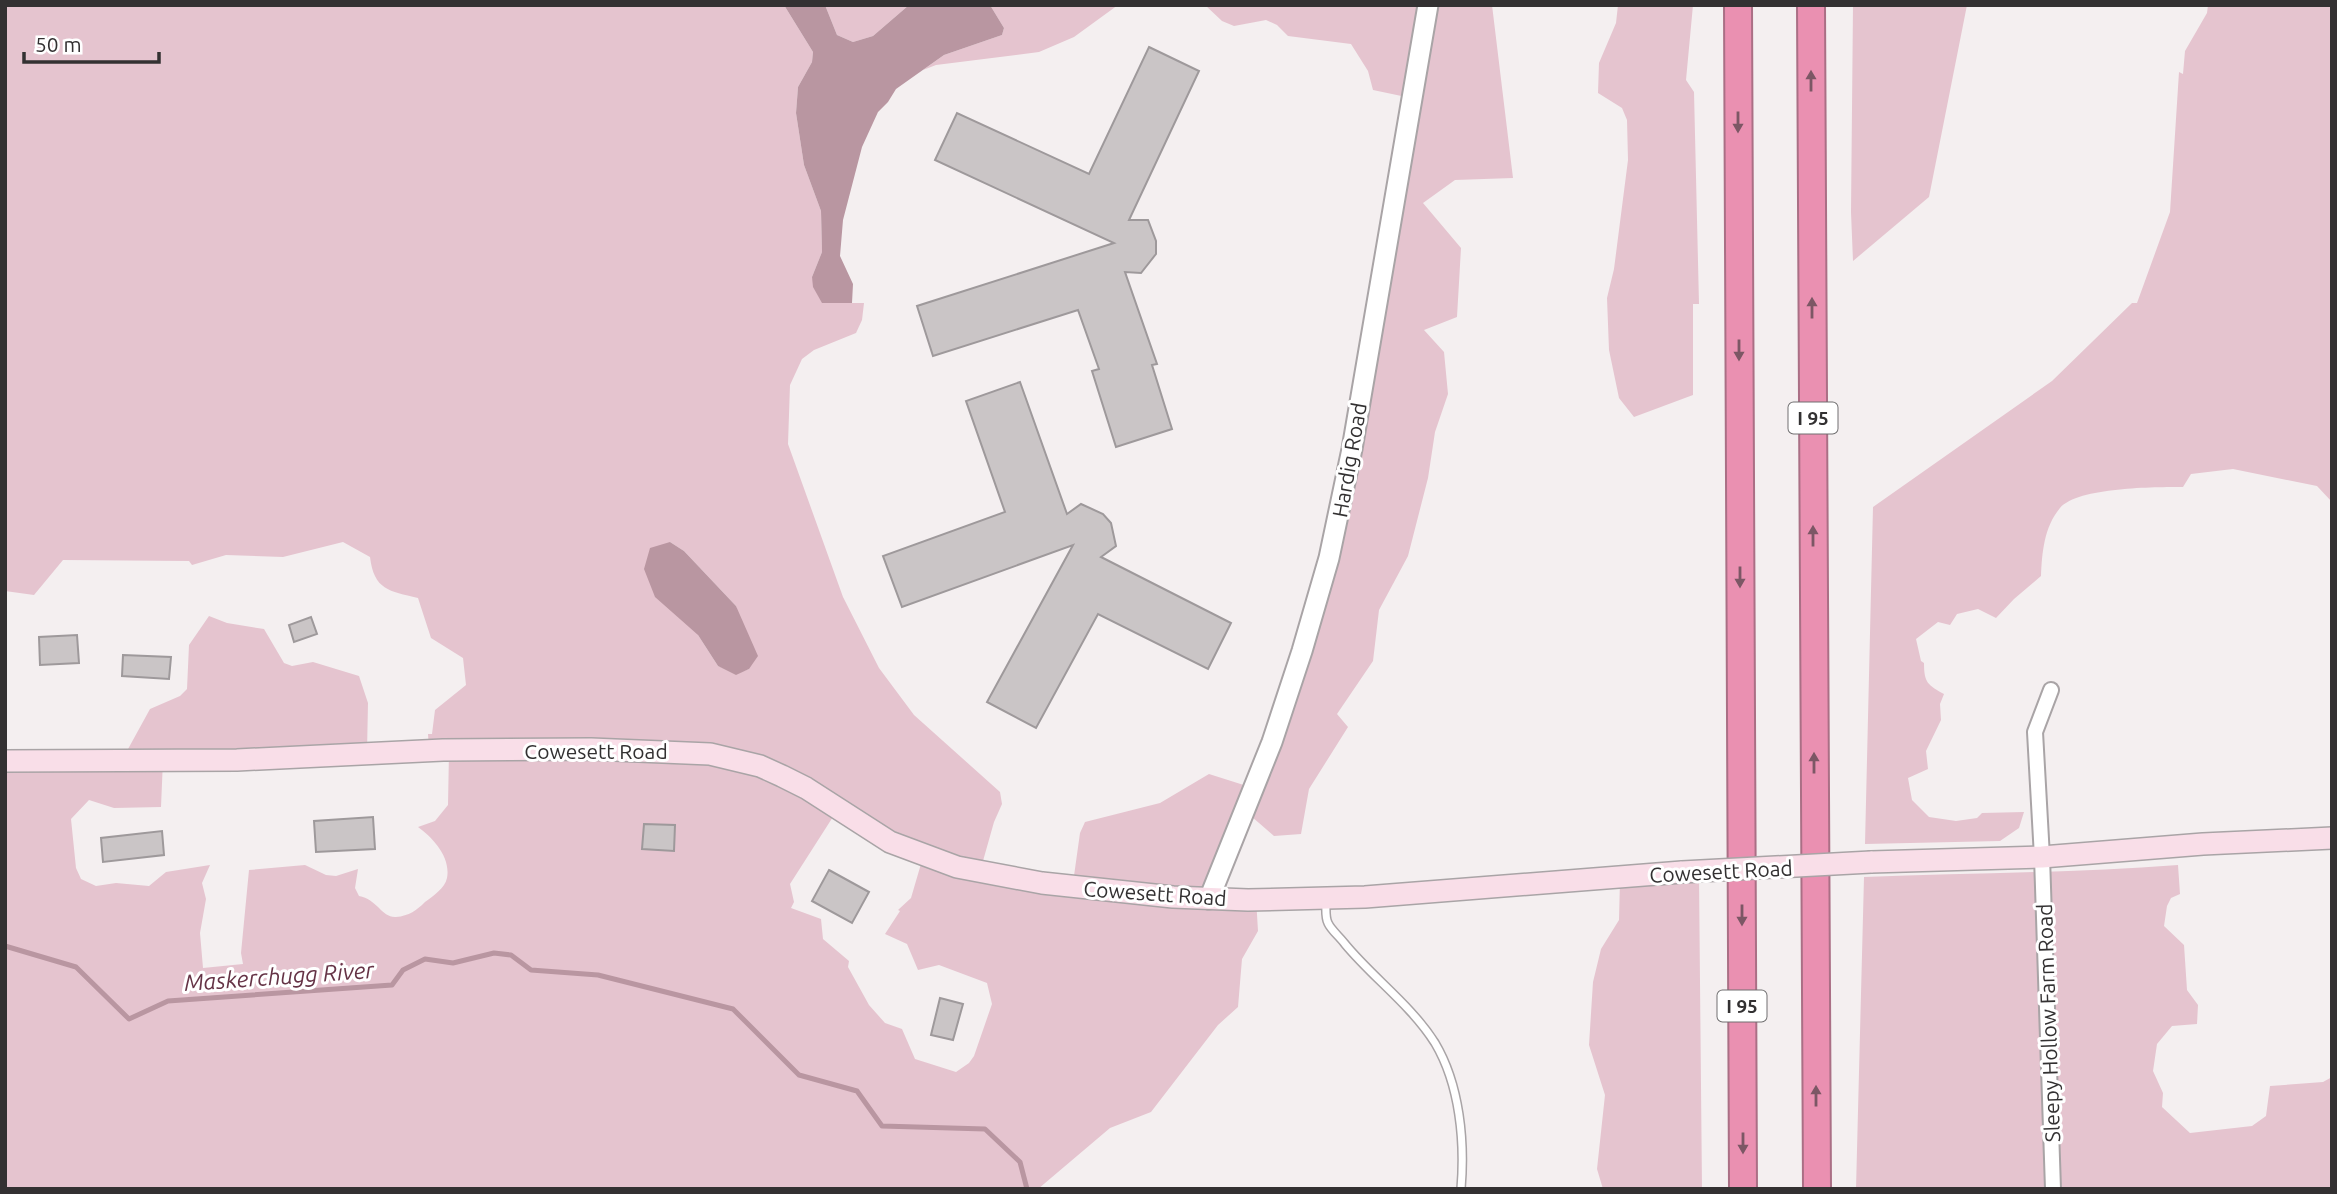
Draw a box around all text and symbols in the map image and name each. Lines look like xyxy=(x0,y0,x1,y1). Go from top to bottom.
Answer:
scale bar xyxy=(24,21,159,65)
text: 50 m xyxy=(35,32,82,56)
one-way arrow xyxy=(1805,70,1817,92)
one-way arrow xyxy=(1732,112,1744,134)
one-way arrow xyxy=(1806,297,1818,319)
one-way arrow xyxy=(1733,339,1745,361)
street label: Hardig Road xyxy=(1327,401,1371,519)
road number: I 95 xyxy=(1788,402,1838,434)
one-way arrow xyxy=(1807,525,1819,547)
one-way arrow xyxy=(1734,567,1746,589)
street label: Cowesett Road xyxy=(524,739,668,763)
one-way arrow xyxy=(1808,752,1820,774)
street label: Cowesett Road xyxy=(1649,855,1793,887)
street label: Cowesett Road xyxy=(1083,876,1227,910)
street label: Sleepy Hollow Farm Road xyxy=(2032,903,2064,1143)
one-way arrow xyxy=(1736,904,1748,926)
water label: Maskerchugg River xyxy=(183,957,376,995)
road number: I 95 xyxy=(1718,990,1766,1022)
one-way arrow xyxy=(1810,1085,1822,1107)
one-way arrow xyxy=(1737,1132,1749,1154)

